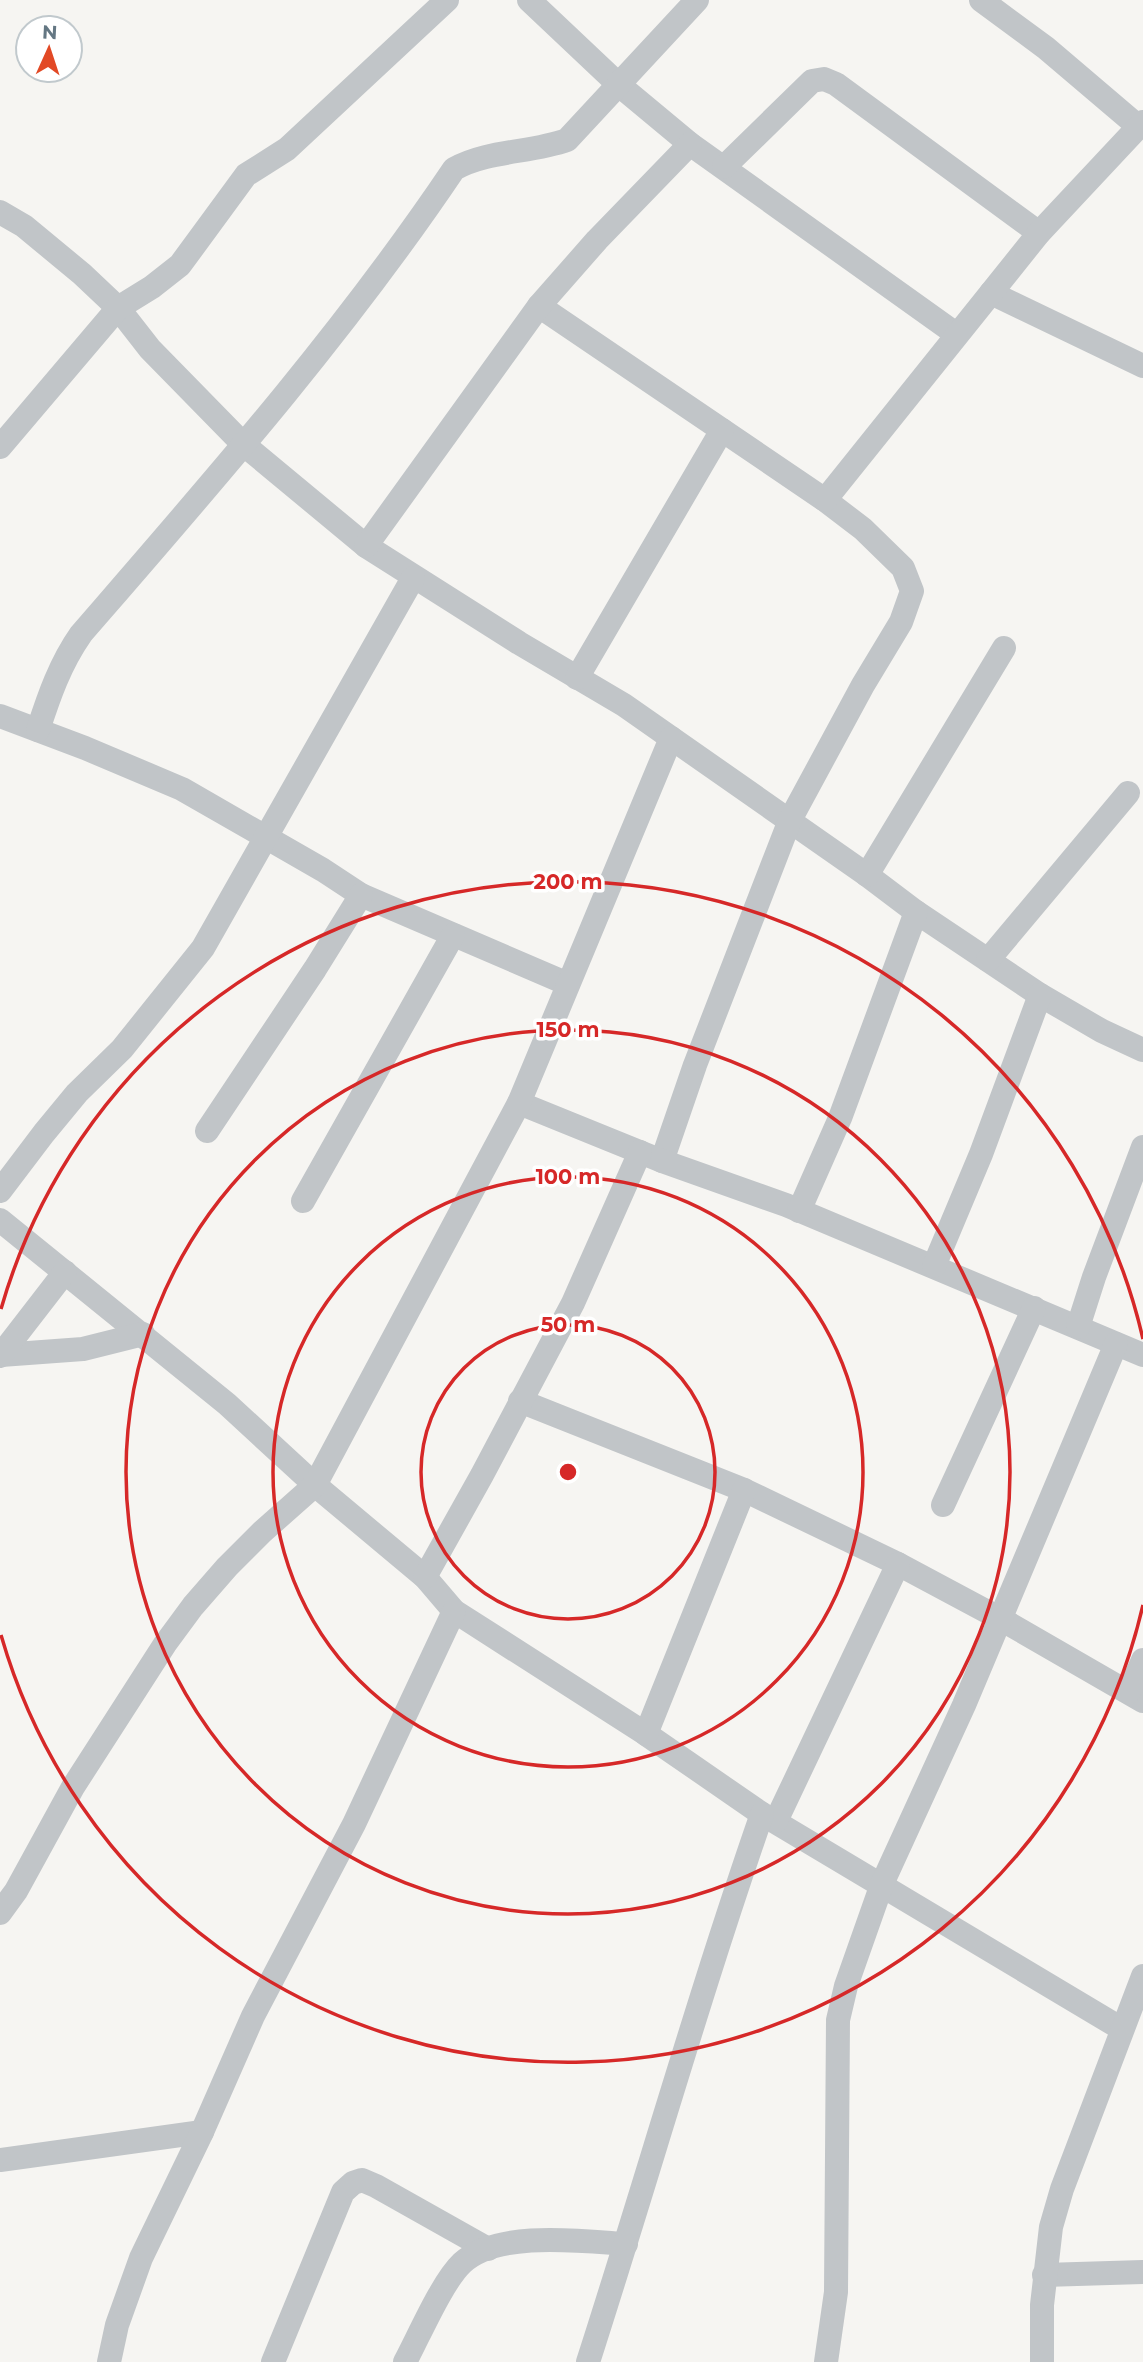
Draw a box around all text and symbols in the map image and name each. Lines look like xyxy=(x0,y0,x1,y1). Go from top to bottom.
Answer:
north arrow xyxy=(14,14,84,84)
text: N xyxy=(42,21,58,44)
text: 200 m xyxy=(534,869,602,894)
text: 150 m xyxy=(537,1017,599,1042)
text: 100 m xyxy=(536,1164,600,1189)
text: 50 m xyxy=(541,1312,595,1337)
centre of rings xyxy=(556,1460,580,1484)

